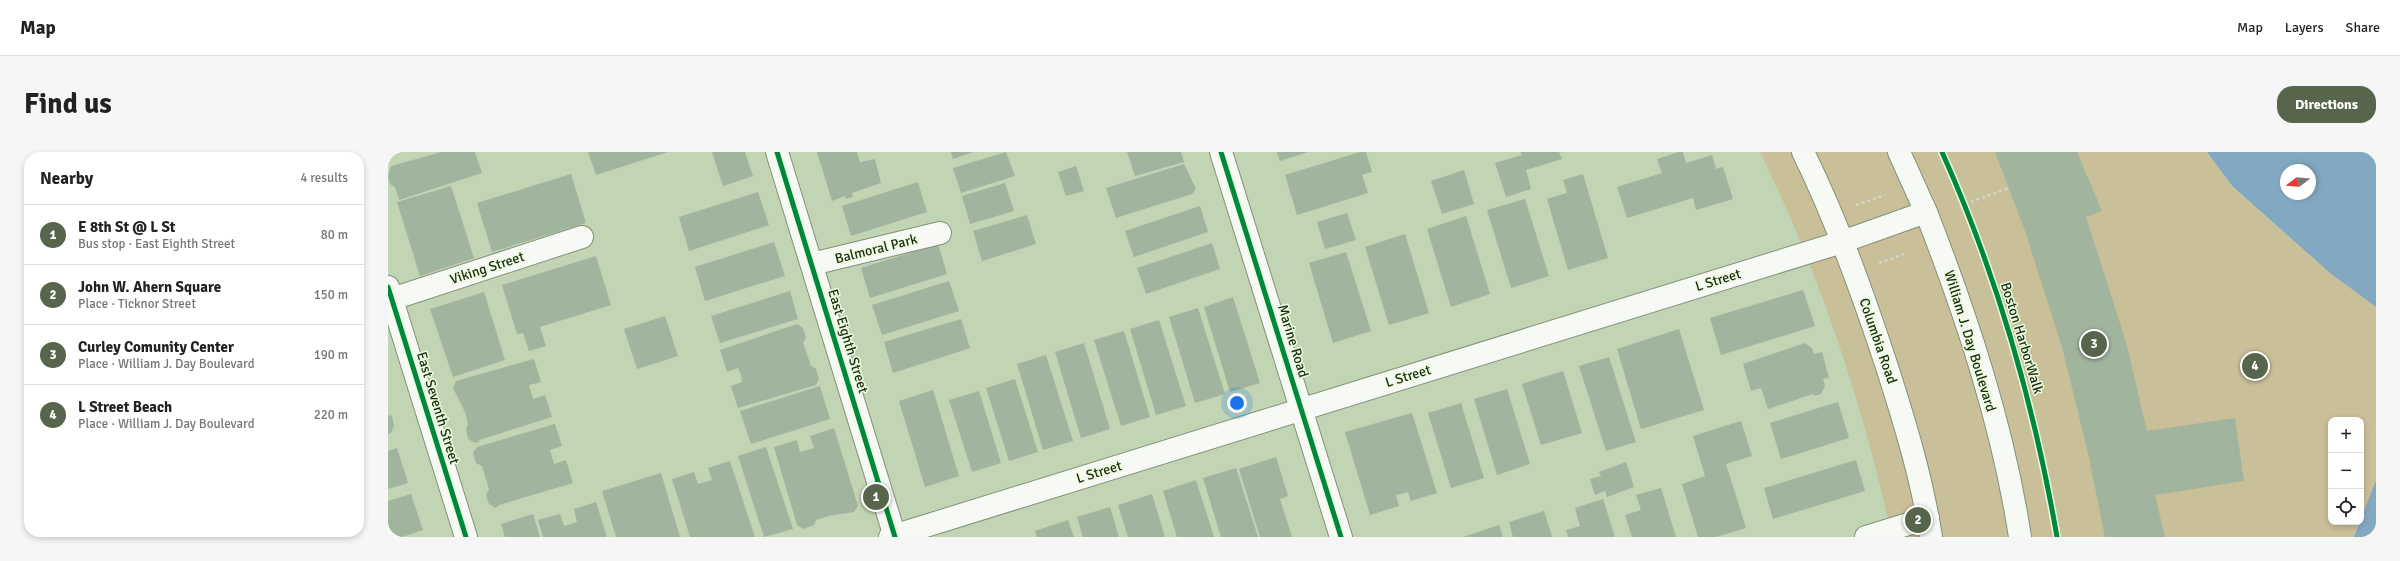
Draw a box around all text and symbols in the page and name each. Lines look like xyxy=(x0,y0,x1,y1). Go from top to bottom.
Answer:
text: Map xyxy=(20,16,56,40)
text: Map xyxy=(2237,19,2263,36)
text: Layers xyxy=(2285,19,2324,36)
text: Share xyxy=(2346,19,2380,36)
button: Directions xyxy=(2277,86,2376,123)
text: Find us xyxy=(24,87,112,121)
north arrow xyxy=(2280,164,2316,200)
text: Nearby xyxy=(40,168,93,189)
text: 4 results xyxy=(300,170,348,186)
text: E 8th St @ L St xyxy=(78,218,175,236)
text: 1 xyxy=(49,227,57,243)
text: 80 m xyxy=(321,227,348,243)
street label: Balmoral Park xyxy=(833,231,919,267)
text: Bus stop · East Eighth Street xyxy=(78,236,235,252)
street label: Viking Street xyxy=(448,248,526,288)
street label: L Street xyxy=(1693,265,1743,295)
street label: William J. Day Boulevard xyxy=(1940,268,2000,414)
text: John W. Ahern Square xyxy=(78,278,221,296)
street label: Boston HarborWalk xyxy=(1997,280,2047,396)
text: 2 xyxy=(49,287,57,303)
text: 150 m xyxy=(314,287,348,303)
street label: East Eighth Street xyxy=(824,287,872,395)
text: Place · Ticknor Street xyxy=(78,296,196,312)
street label: Columbia Road xyxy=(1855,296,1901,386)
street label: Marine Road xyxy=(1274,303,1312,379)
pin: 3 xyxy=(2081,329,2107,359)
text: Curley Comunity Center xyxy=(78,338,234,356)
text: 3 xyxy=(49,347,57,363)
text: 190 m xyxy=(314,347,348,363)
street label: East Seventh Street xyxy=(413,350,463,466)
pin: 4 xyxy=(2242,351,2268,381)
text: Place · William J. Day Boulevard xyxy=(78,356,255,372)
street label: L Street xyxy=(1383,361,1433,391)
your location xyxy=(1227,393,1247,413)
text: L Street Beach xyxy=(78,398,172,416)
text: 4 xyxy=(49,407,57,423)
text: 220 m xyxy=(314,407,348,423)
text: Place · William J. Day Boulevard xyxy=(78,416,255,432)
map controls xyxy=(2328,417,2364,525)
button: + xyxy=(2328,417,2364,453)
button: − xyxy=(2328,453,2364,489)
street label: L Street xyxy=(1074,457,1124,487)
pin: 1 xyxy=(863,482,889,512)
button: locate xyxy=(2328,489,2364,525)
pin: 2 xyxy=(1905,505,1931,535)

